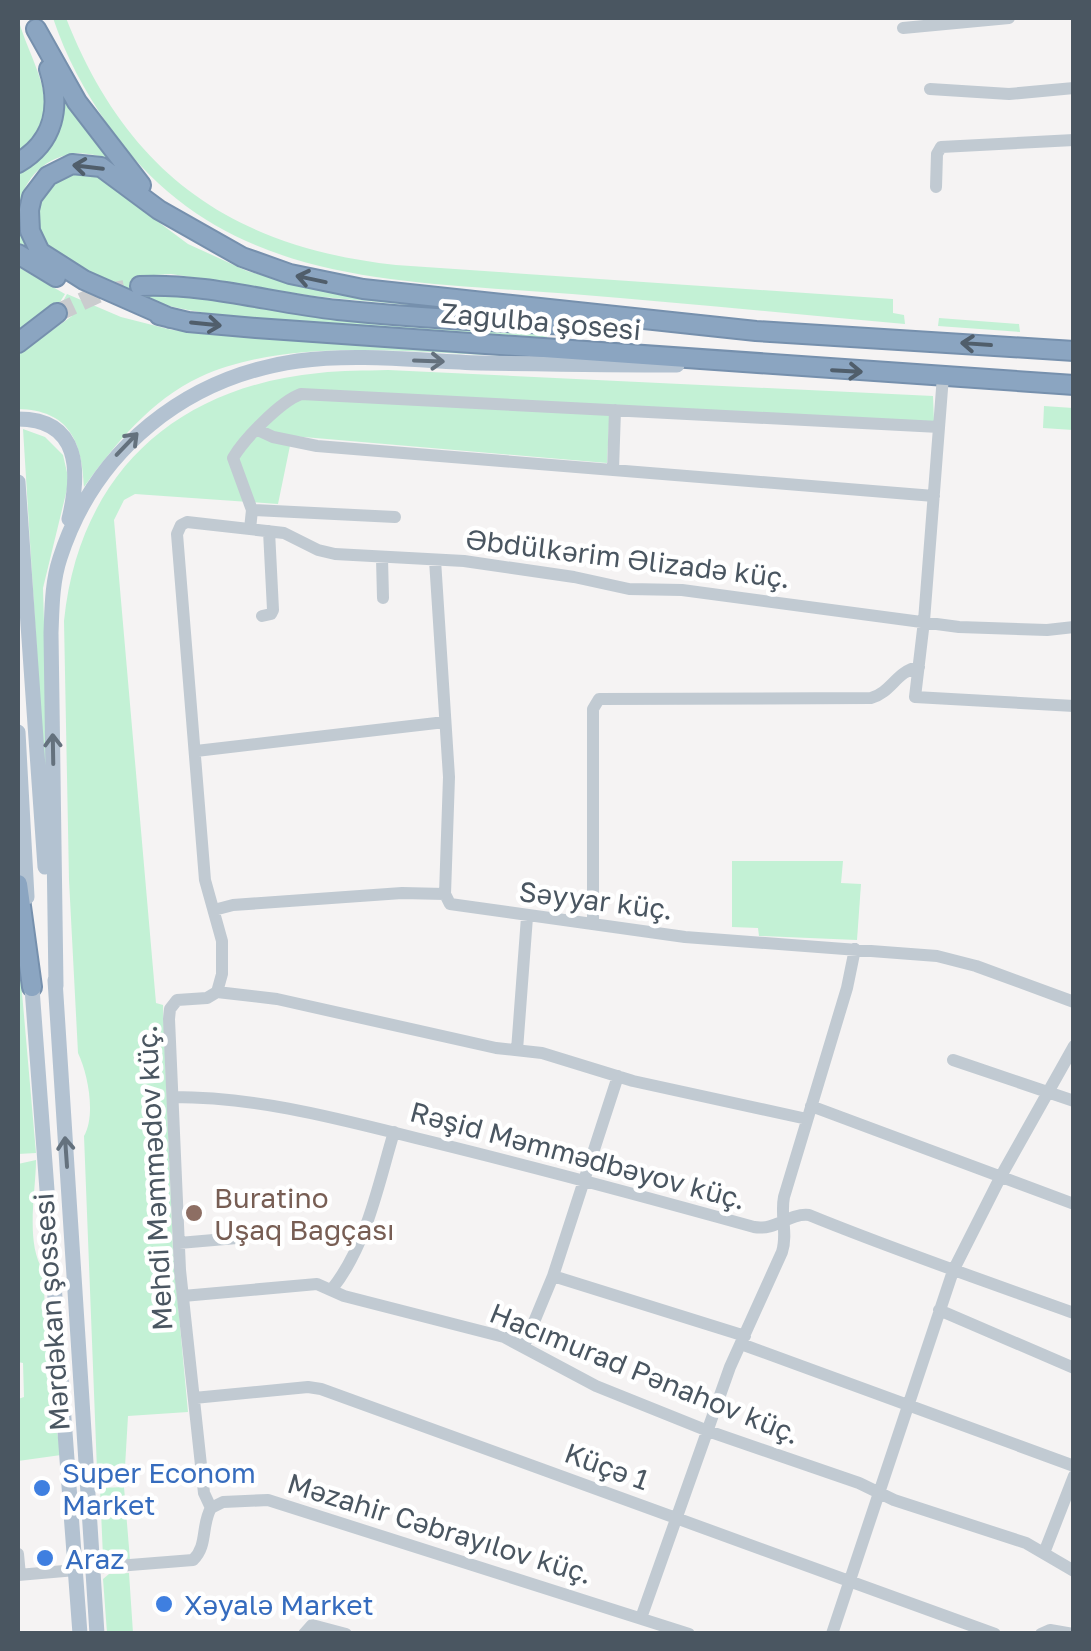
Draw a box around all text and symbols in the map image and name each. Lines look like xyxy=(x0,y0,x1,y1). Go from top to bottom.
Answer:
one-way arrow xyxy=(72,157,105,176)
one-way arrow xyxy=(296,268,328,287)
street label: Zağulba şosesi xyxy=(440,296,642,346)
one-way arrow xyxy=(189,314,221,333)
one-way arrow xyxy=(961,335,993,354)
one-way arrow xyxy=(413,351,445,370)
one-way arrow xyxy=(830,362,862,381)
one-way arrow xyxy=(115,433,139,457)
street label: Əbdülkərim Əlizadə küç. xyxy=(464,522,792,594)
one-way arrow xyxy=(43,733,62,765)
street label: Səyyar küç. xyxy=(517,874,675,926)
street label: Mehdi Məmmədov küç. xyxy=(130,1024,178,1332)
street label: Rəşid Məmmədbəyov küç. xyxy=(407,1094,749,1216)
one-way arrow xyxy=(56,1136,75,1169)
place label: Buratino Uşaq Bağçası xyxy=(214,1181,395,1246)
street label: Mərdəkan şossesi xyxy=(26,1192,76,1432)
marker: Buratino Uşaq Bağçası xyxy=(183,1202,205,1224)
street label: Hacımurad Pənahov küç. xyxy=(485,1296,805,1450)
street label: Küçə 1 xyxy=(560,1436,654,1496)
place label: Super Econom Market xyxy=(62,1456,256,1521)
street label: Məzahir Cəbrayılov küç. xyxy=(284,1466,596,1590)
marker: Super Econom Market xyxy=(31,1477,53,1499)
place label: Araz xyxy=(65,1542,125,1575)
marker: Araz xyxy=(34,1547,56,1569)
place label: Xəyalə Market xyxy=(184,1588,374,1621)
marker: Xəyalə Market xyxy=(153,1593,175,1615)

